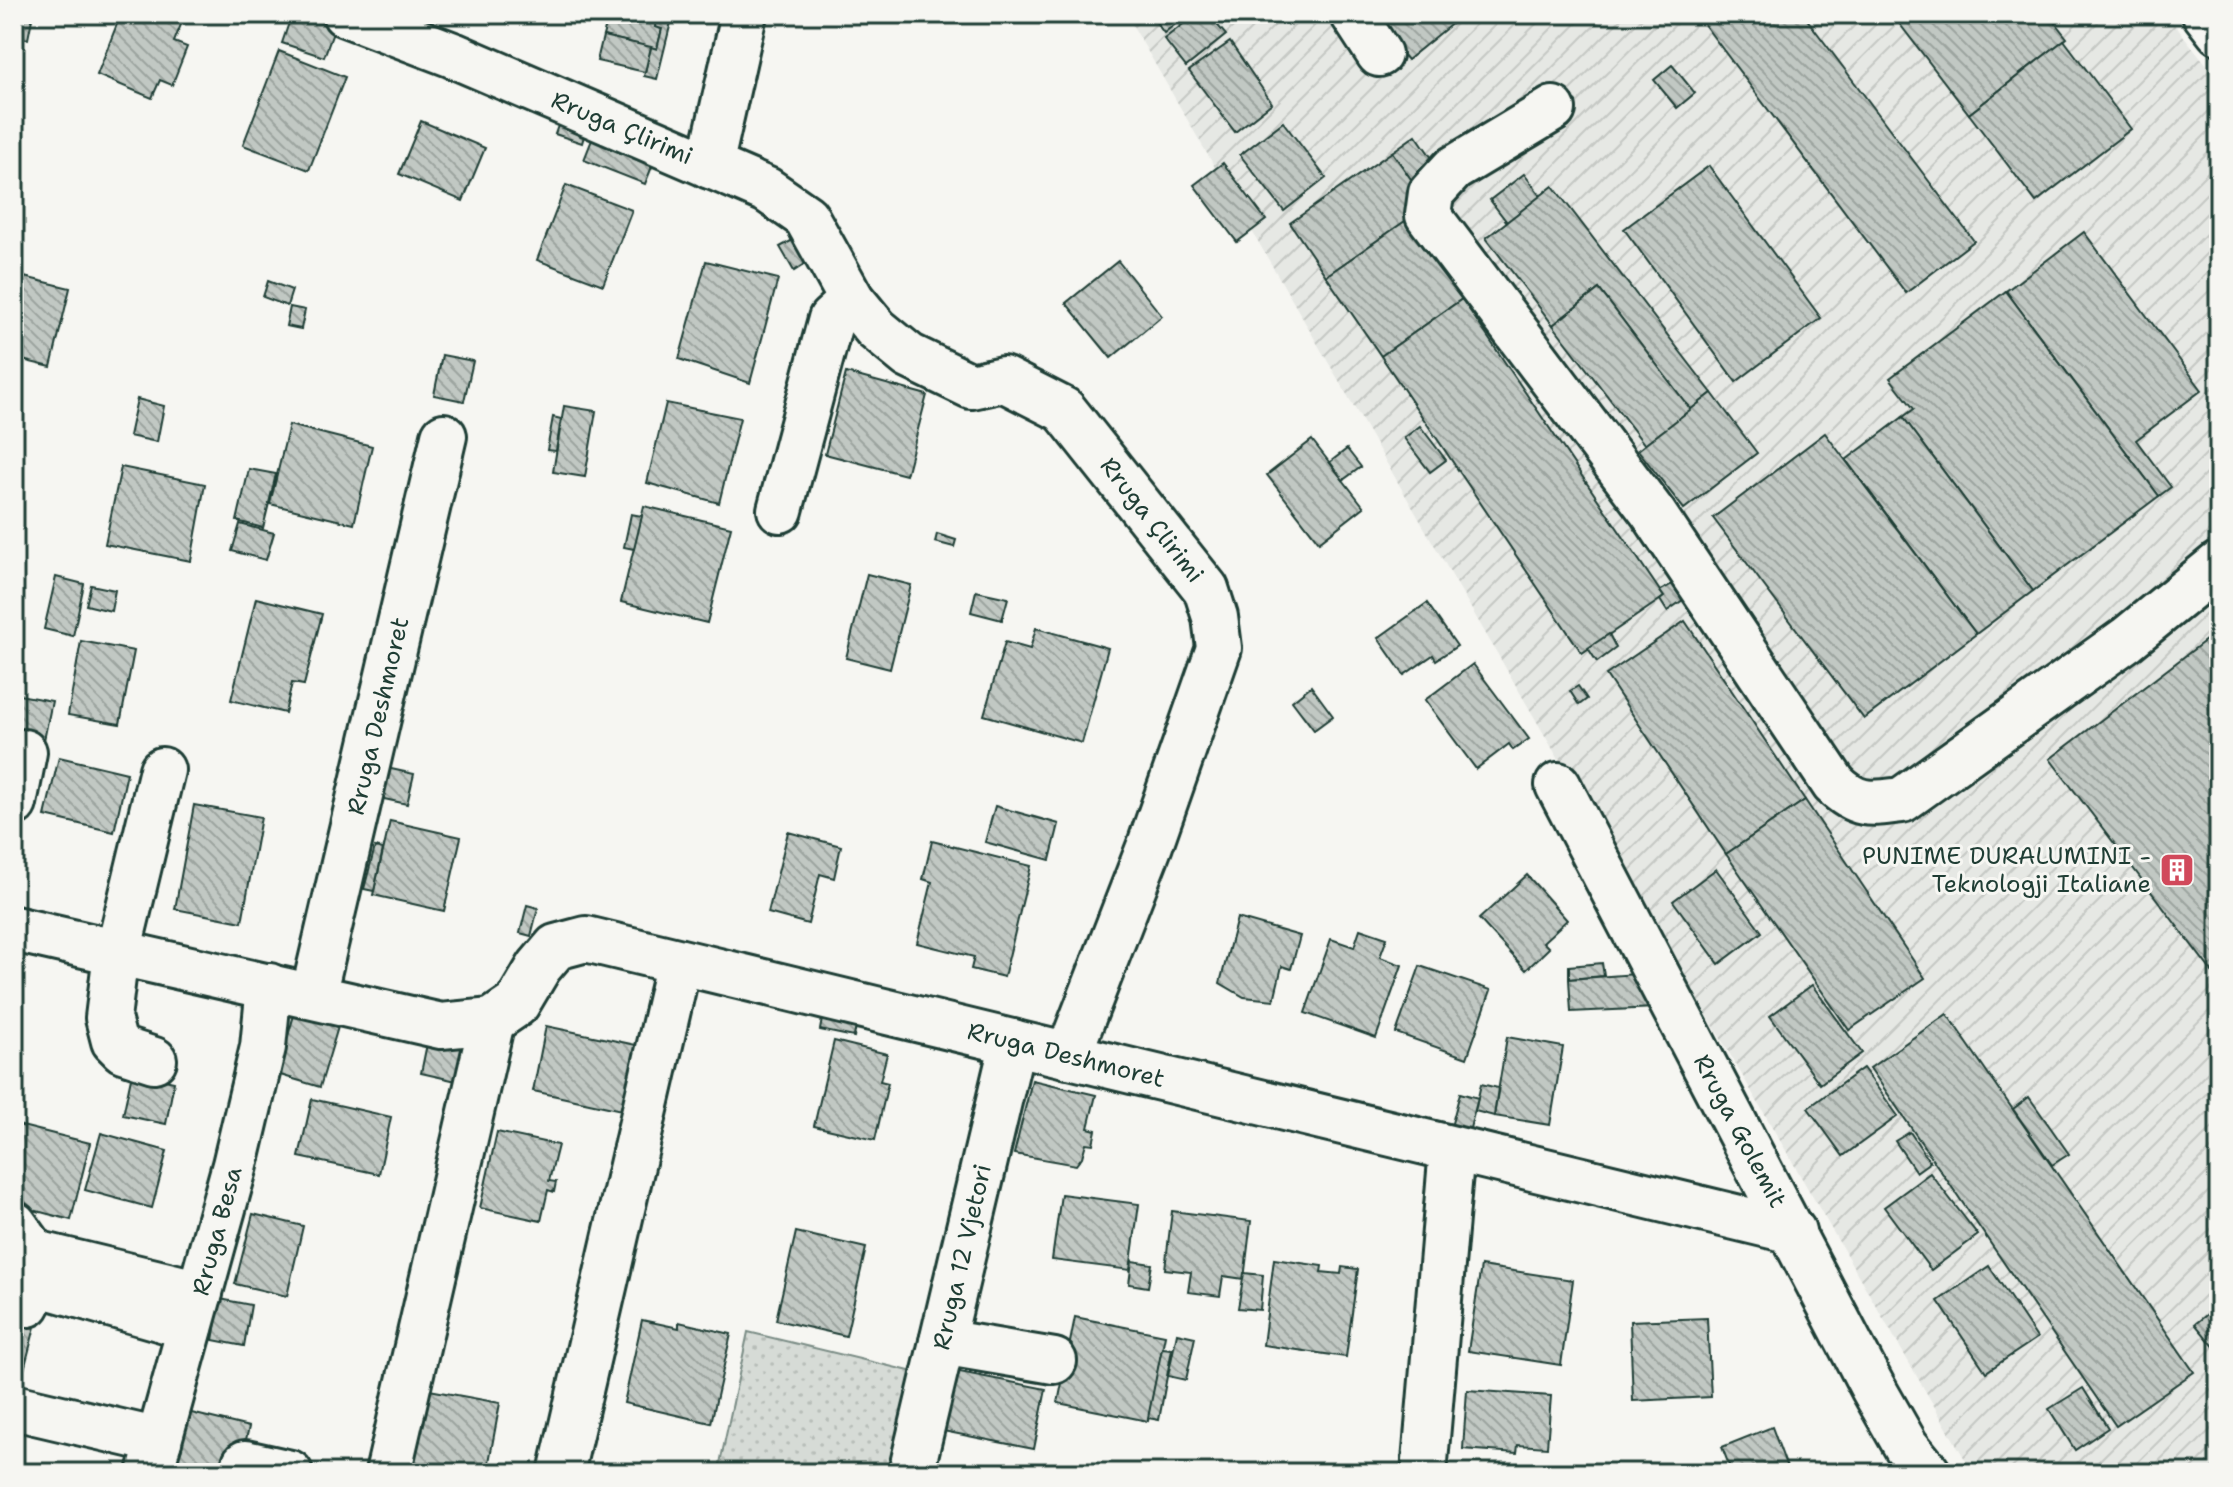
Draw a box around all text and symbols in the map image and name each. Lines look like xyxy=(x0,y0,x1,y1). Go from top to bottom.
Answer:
street label: Rruga Çlirimi xyxy=(546,84,698,172)
street label: Rruga Çlirimi xyxy=(1093,451,1211,589)
street label: Rruga Deshmoret xyxy=(340,614,416,818)
place label: PUNIME DURALUMINI - Teknologji Italiane xyxy=(1862,840,2151,900)
building icon: PUNIME DURALUMINI - Teknologji Italiane xyxy=(2158,851,2196,889)
street label: Rruga Deshmoret xyxy=(964,1015,1168,1095)
street label: Rruga Golemit xyxy=(1686,1049,1794,1213)
street label: Rruga 12 Vjetori xyxy=(925,1161,999,1353)
street label: Rruga Besa xyxy=(184,1163,250,1299)

